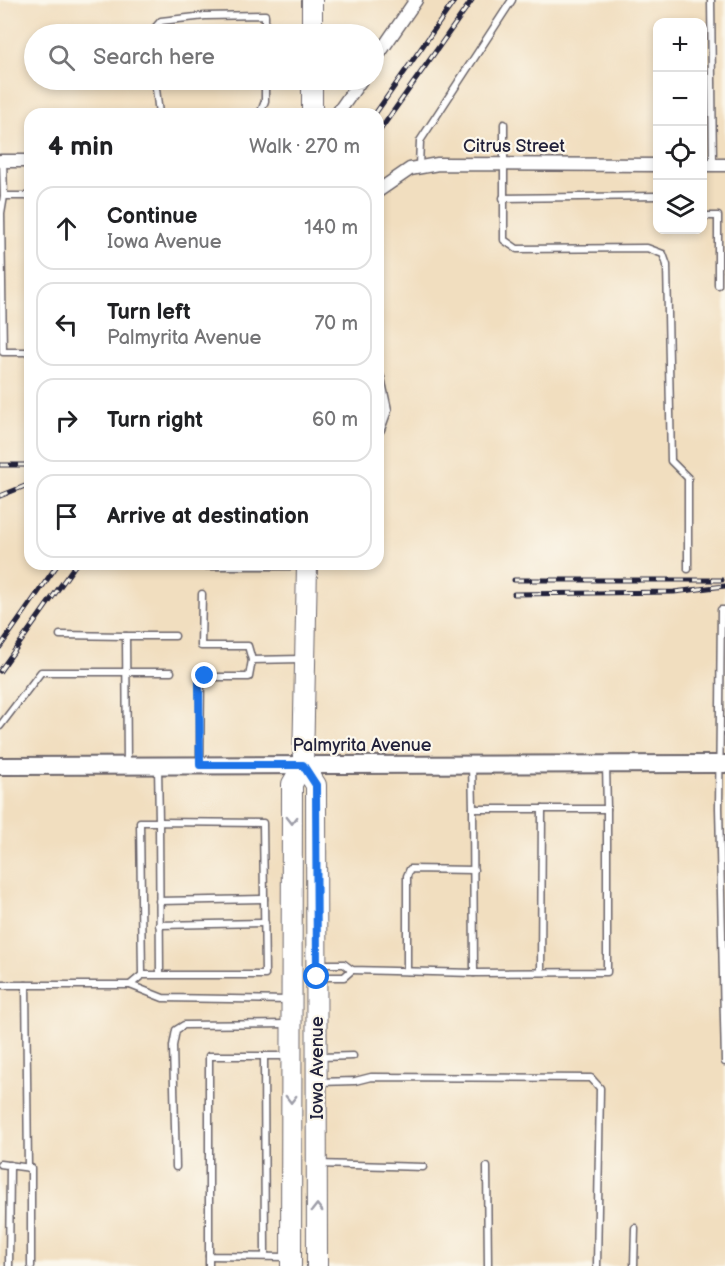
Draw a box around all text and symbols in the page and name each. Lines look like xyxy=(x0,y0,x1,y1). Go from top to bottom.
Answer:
map controls xyxy=(653,18,707,234)
button: + xyxy=(653,18,707,72)
search box xyxy=(24,24,384,90)
icon: search xyxy=(45,41,78,74)
text: Search here xyxy=(93,44,215,71)
button: − xyxy=(653,72,707,126)
button: locate xyxy=(653,126,707,180)
text: 4 min xyxy=(48,132,113,163)
text: Walk · 270 m xyxy=(249,135,360,159)
street label: Citrus Street xyxy=(463,136,565,157)
button: layers xyxy=(653,180,707,234)
text: Continue xyxy=(107,203,197,230)
icon: ahead xyxy=(50,212,83,245)
text: 140 m xyxy=(304,216,358,240)
text: Iowa Avenue xyxy=(107,230,222,254)
text: Turn left xyxy=(107,299,191,326)
icon: left xyxy=(50,308,83,341)
text: 70 m xyxy=(314,312,358,336)
text: Palmyrita Avenue xyxy=(107,326,261,350)
icon: right xyxy=(50,404,83,437)
text: Turn right xyxy=(107,407,203,434)
text: 60 m xyxy=(312,408,358,432)
icon: arrive xyxy=(50,500,83,533)
text: Arrive at destination xyxy=(107,503,309,530)
route end xyxy=(191,662,217,688)
street label: Palmyrita Avenue xyxy=(293,735,432,756)
one-way arrow xyxy=(286,816,298,825)
route start xyxy=(303,963,329,989)
street label: Iowa Avenue xyxy=(307,1016,328,1120)
one-way arrow xyxy=(285,1095,297,1104)
one-way arrow xyxy=(311,1203,323,1212)

